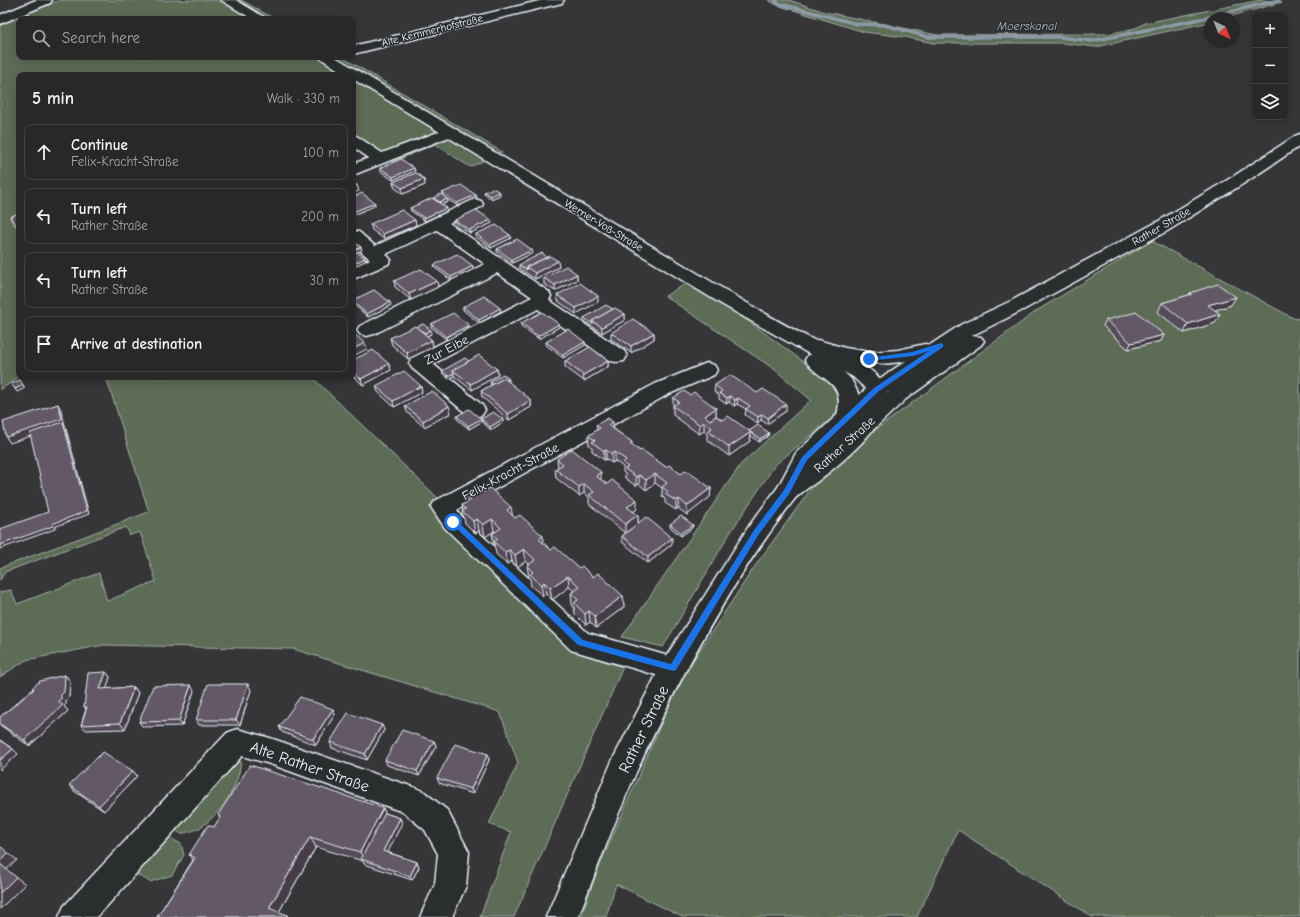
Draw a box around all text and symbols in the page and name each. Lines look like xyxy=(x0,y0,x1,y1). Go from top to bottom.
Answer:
street label: Alte Kemmerhofstraße xyxy=(380,11,485,49)
north arrow xyxy=(1204,12,1240,48)
map controls xyxy=(1252,12,1288,120)
button: + xyxy=(1252,12,1288,48)
search box xyxy=(16,16,356,60)
water label: Moerskanal xyxy=(996,19,1057,33)
icon: search xyxy=(30,27,52,49)
text: Search here xyxy=(62,29,140,47)
button: − xyxy=(1252,48,1288,84)
button: layers xyxy=(1252,84,1288,120)
text: 5 min xyxy=(32,89,74,108)
text: Walk · 330 m xyxy=(267,91,340,106)
text: Continue xyxy=(71,136,128,154)
icon: ahead xyxy=(33,141,55,163)
text: 100 m xyxy=(303,145,339,160)
text: Felix-Kracht-Straße xyxy=(71,154,178,169)
street label: Werner-Voß-Straße xyxy=(562,197,646,254)
text: Turn left xyxy=(71,200,127,218)
street label: Rather Straße xyxy=(1130,204,1193,248)
icon: left xyxy=(33,205,55,227)
text: 200 m xyxy=(301,209,339,224)
text: Rather Straße xyxy=(71,218,148,233)
text: Turn left xyxy=(71,264,127,282)
icon: left xyxy=(33,269,55,291)
text: 30 m xyxy=(309,273,339,288)
text: Rather Straße xyxy=(71,282,148,297)
street label: Zur Eibe xyxy=(422,331,471,367)
icon: arrive xyxy=(33,333,55,355)
text: Arrive at destination xyxy=(71,335,202,353)
route end xyxy=(860,350,878,368)
street label: Rather Straße xyxy=(811,413,878,476)
street label: Felix-Kracht-Straße xyxy=(459,439,562,503)
route start xyxy=(444,513,462,531)
street label: Rather Straße xyxy=(615,683,673,776)
street label: Alte Rather Straße xyxy=(248,738,372,796)

